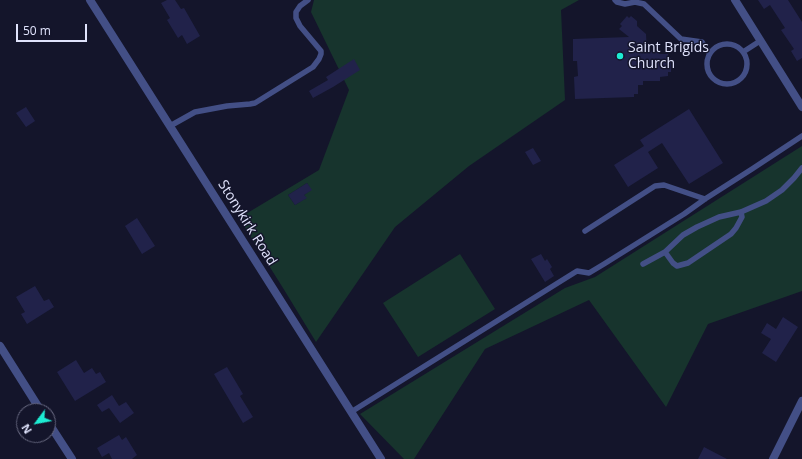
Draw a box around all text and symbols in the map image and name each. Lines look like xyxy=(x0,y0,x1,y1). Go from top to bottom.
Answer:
scale bar xyxy=(18,16,89,42)
text: 50 m xyxy=(23,22,51,39)
place label: Saint Brigids Church xyxy=(628,40,709,72)
marker: Saint Brigids Church xyxy=(615,51,625,61)
street label: Stonykirk Road xyxy=(214,177,280,269)
north arrow xyxy=(16,403,56,443)
text: N xyxy=(18,421,35,437)

